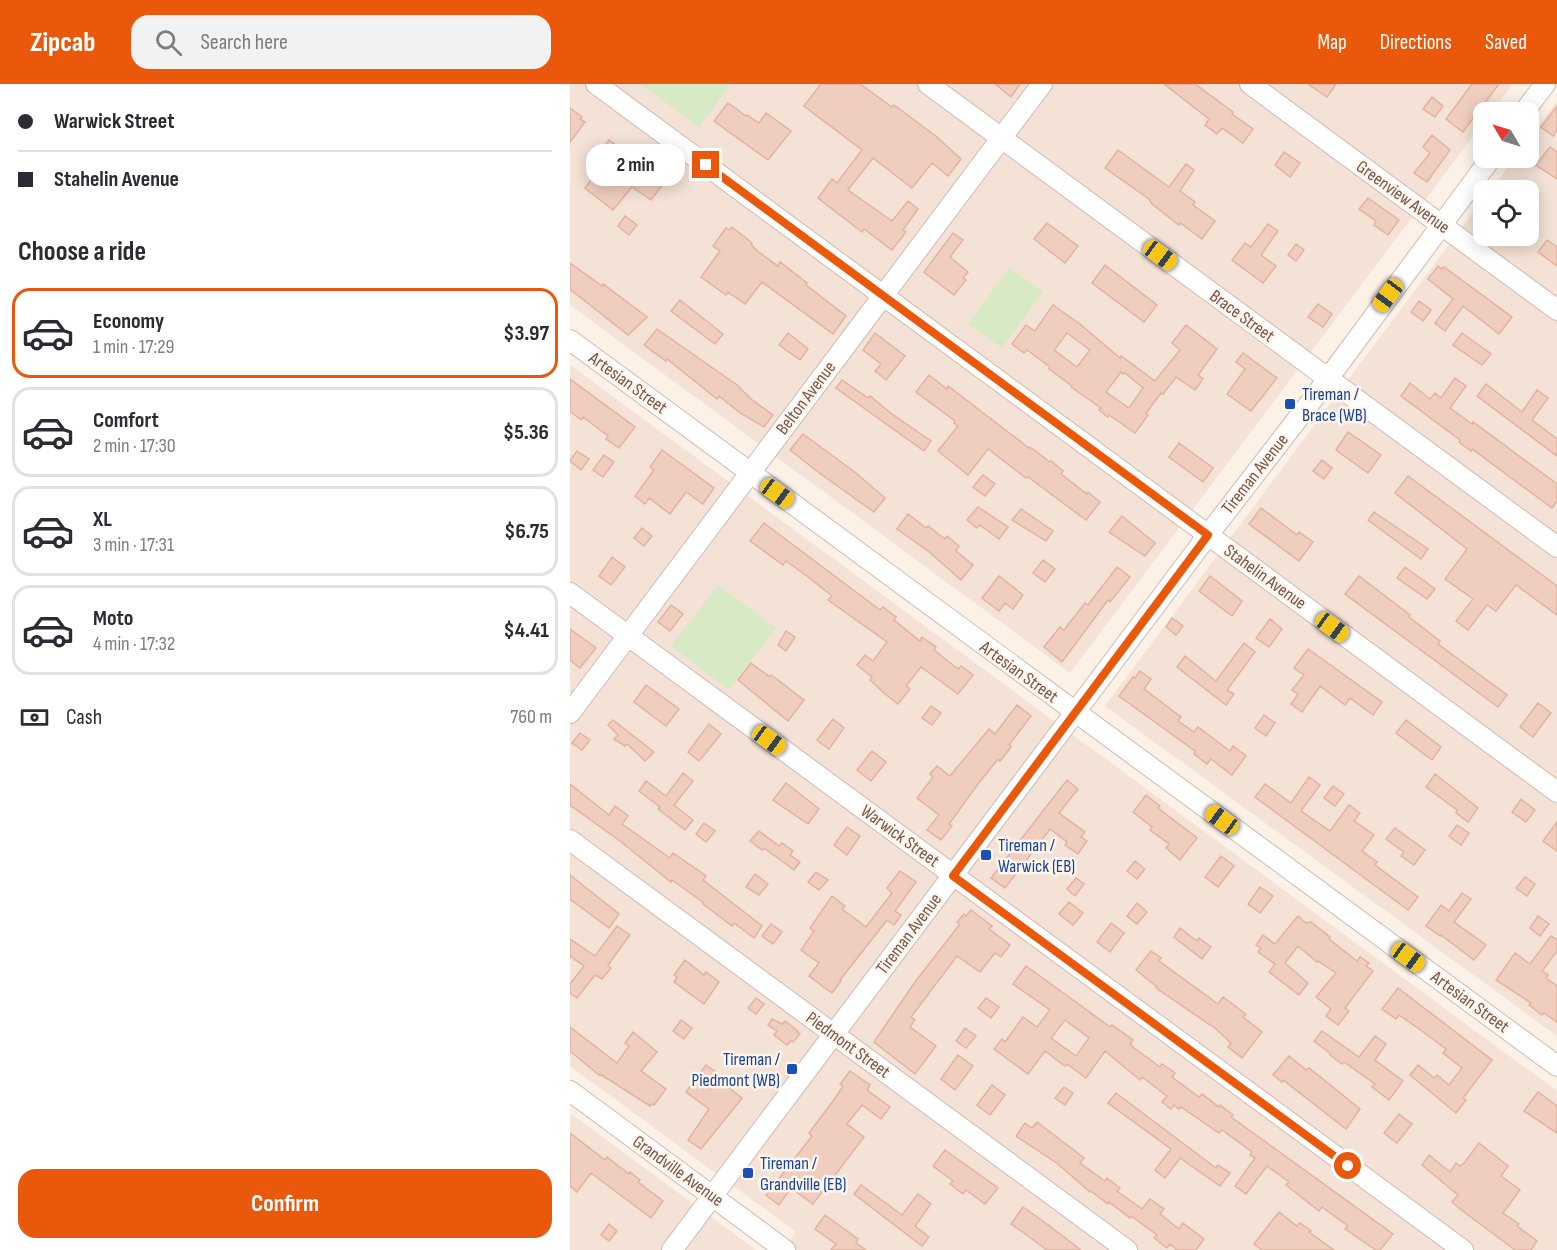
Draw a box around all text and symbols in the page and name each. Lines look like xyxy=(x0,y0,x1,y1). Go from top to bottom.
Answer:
search box xyxy=(131,15,551,69)
text: Zipcab xyxy=(30,26,95,59)
icon: search xyxy=(152,26,185,59)
text: Search here xyxy=(200,29,288,56)
text: Map xyxy=(1317,30,1347,55)
text: Directions xyxy=(1380,30,1452,55)
text: Saved xyxy=(1485,30,1527,55)
north arrow xyxy=(1473,102,1539,168)
map controls xyxy=(1473,102,1539,246)
text: Warwick Street xyxy=(54,108,174,135)
callout: 2 min xyxy=(586,144,685,186)
route end xyxy=(692,151,719,178)
text: 2 min xyxy=(616,153,655,177)
street label: Greenview Avenue xyxy=(1352,156,1454,238)
text: Stahelin Avenue xyxy=(54,166,179,193)
button: locate xyxy=(1473,180,1539,246)
text: Choose a ride xyxy=(18,236,146,268)
car xyxy=(1140,237,1180,273)
car xyxy=(1370,275,1406,315)
street label: Brace Street xyxy=(1205,285,1279,347)
icon: car xyxy=(21,306,75,360)
text: Economy xyxy=(93,308,164,335)
text: $3.97 xyxy=(503,320,549,347)
text: 1 min · 17:29 xyxy=(93,335,174,359)
street label: Artesian Street xyxy=(584,347,672,419)
street label: Belton Avenue xyxy=(772,357,840,439)
place label: Tireman / Brace (WB) xyxy=(1302,384,1367,426)
marker: Tireman / Brace (WB) xyxy=(1283,397,1297,411)
icon: car xyxy=(21,405,75,459)
text: Comfort xyxy=(93,407,159,434)
text: $5.36 xyxy=(503,419,549,446)
street label: Tireman Avenue xyxy=(1217,430,1293,518)
text: 2 min · 17:30 xyxy=(93,434,176,458)
car xyxy=(757,475,797,511)
icon: car xyxy=(21,504,75,558)
text: XL xyxy=(93,506,112,533)
text: $6.75 xyxy=(504,518,549,545)
text: 3 min · 17:31 xyxy=(93,533,174,557)
street label: Stahelin Avenue xyxy=(1220,540,1310,614)
icon: car xyxy=(21,603,75,657)
text: Moto xyxy=(93,605,133,632)
car xyxy=(1312,609,1352,645)
text: $4.41 xyxy=(503,617,549,644)
text: 4 min · 17:32 xyxy=(93,632,175,656)
street label: Artesian Street xyxy=(975,636,1063,708)
icon: cash xyxy=(18,701,51,734)
text: Cash xyxy=(66,704,102,731)
text: 760 m xyxy=(510,705,552,729)
car xyxy=(749,722,789,758)
street label: Warwick Street xyxy=(857,800,944,872)
car xyxy=(1202,802,1242,838)
place label: Tireman / Warwick (EB) xyxy=(998,835,1075,877)
marker: Tireman / Warwick (EB) xyxy=(979,848,993,862)
street label: Tireman Avenue xyxy=(872,889,946,979)
car xyxy=(1388,939,1428,975)
street label: Artesian Street xyxy=(1426,966,1514,1038)
street label: Piedmont Street xyxy=(802,1007,895,1083)
place label: Tireman / Piedmont (WB) xyxy=(692,1049,781,1091)
marker: Tireman / Piedmont (WB) xyxy=(785,1062,799,1076)
street label: Grandville Avenue xyxy=(628,1131,728,1211)
route start xyxy=(1334,1152,1361,1179)
place label: Tireman / Grandville (EB) xyxy=(760,1153,846,1195)
marker: Tireman / Grandville (EB) xyxy=(741,1166,755,1180)
button: Confirm xyxy=(18,1169,552,1238)

